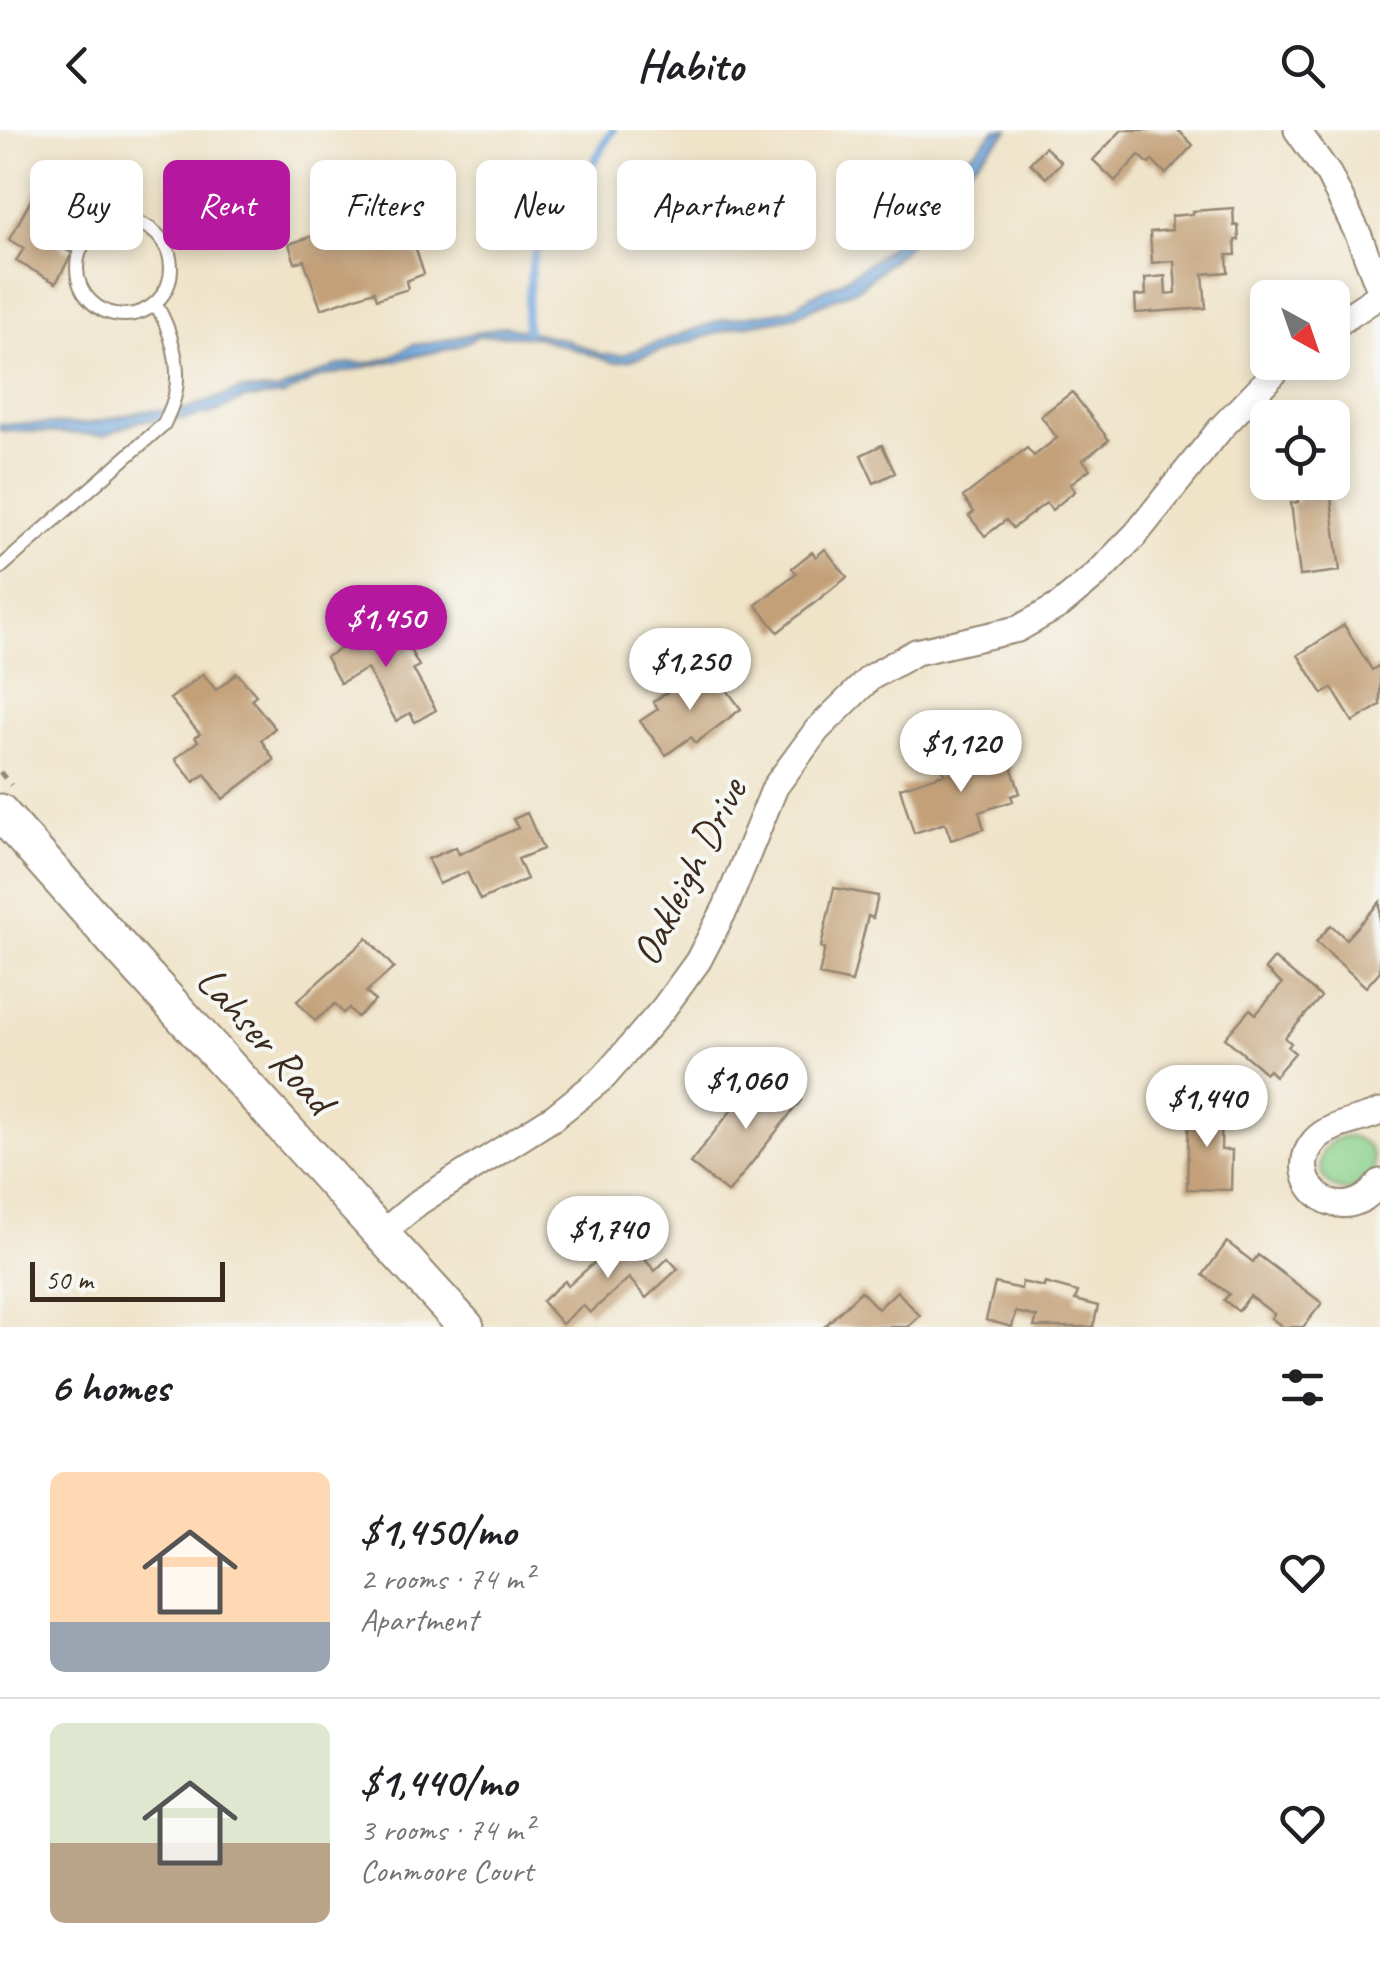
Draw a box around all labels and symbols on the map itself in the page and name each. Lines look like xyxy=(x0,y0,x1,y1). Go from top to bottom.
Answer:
north arrow xyxy=(1250,280,1350,380)
pin: $1,450 xyxy=(305,585,467,670)
pin: $1,250 xyxy=(609,628,771,713)
pin: $1,120 xyxy=(880,710,1042,795)
street label: Oakleigh Drive xyxy=(619,768,760,974)
street label: Lahser Road xyxy=(185,955,350,1130)
pin: $1,060 xyxy=(665,1047,827,1132)
pin: $1,440 xyxy=(1126,1065,1288,1150)
pin: $1,740 xyxy=(527,1196,689,1281)
scale bar xyxy=(30,1257,225,1302)

